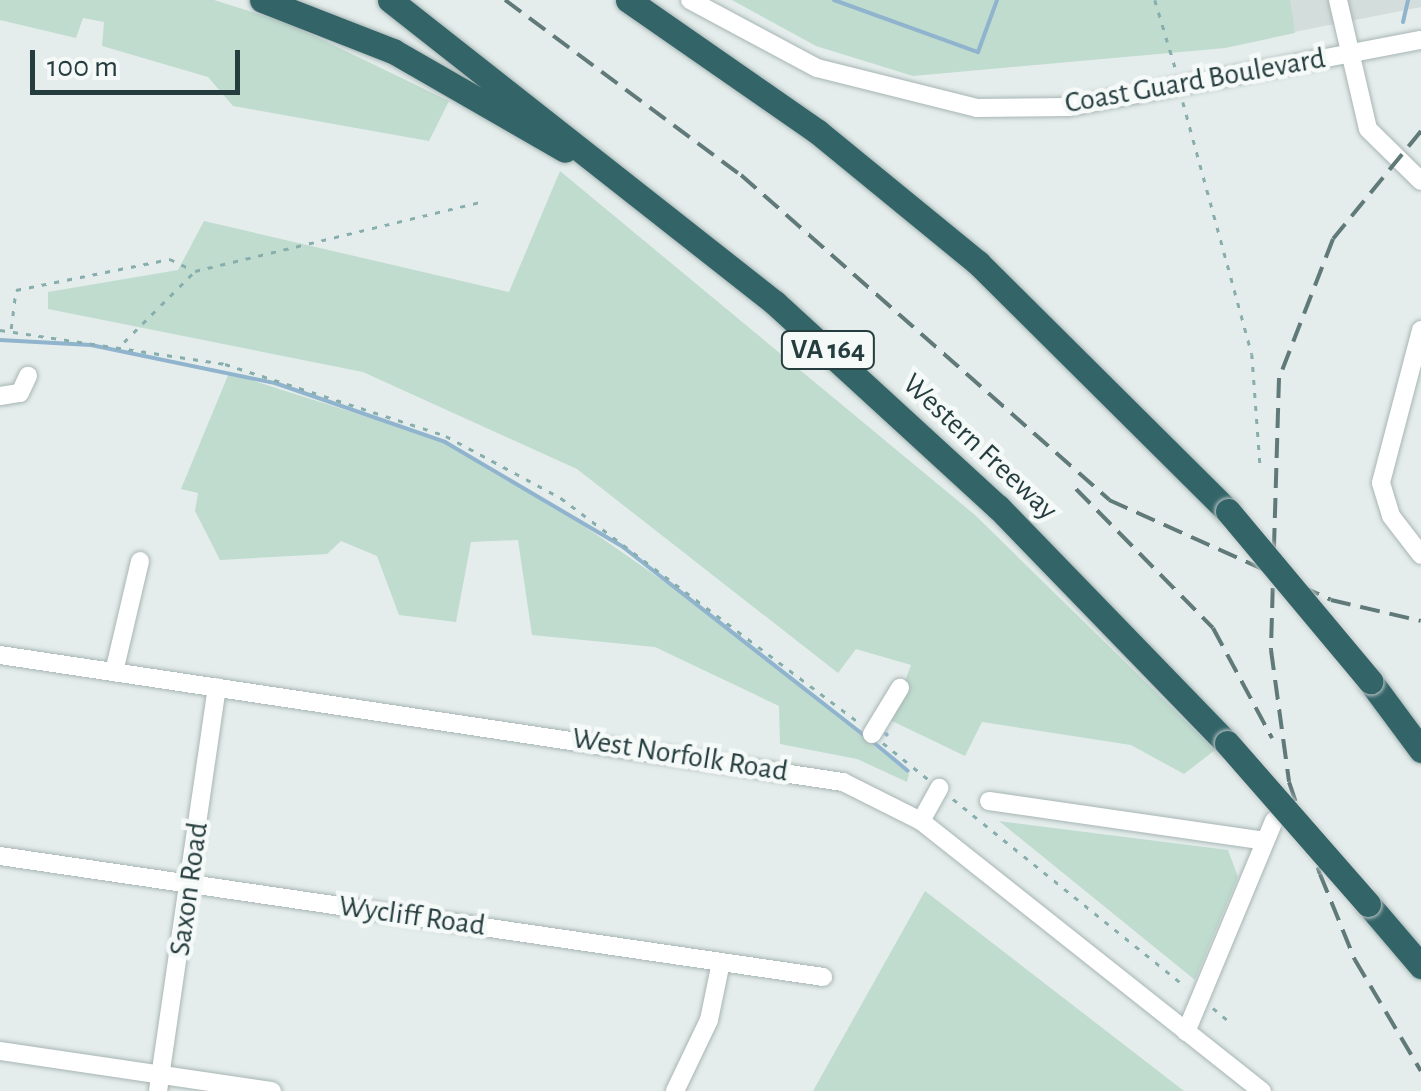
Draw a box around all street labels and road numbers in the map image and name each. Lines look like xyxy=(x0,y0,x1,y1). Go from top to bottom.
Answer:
street label: Coast Guard Boulevard xyxy=(1062,40,1328,122)
road number: VA 164 xyxy=(780,327,876,373)
street label: Western Freeway xyxy=(895,366,1065,528)
street label: West Norfolk Road xyxy=(570,720,790,790)
street label: Saxon Road xyxy=(162,820,216,958)
street label: Wycliff Road xyxy=(336,888,488,944)

